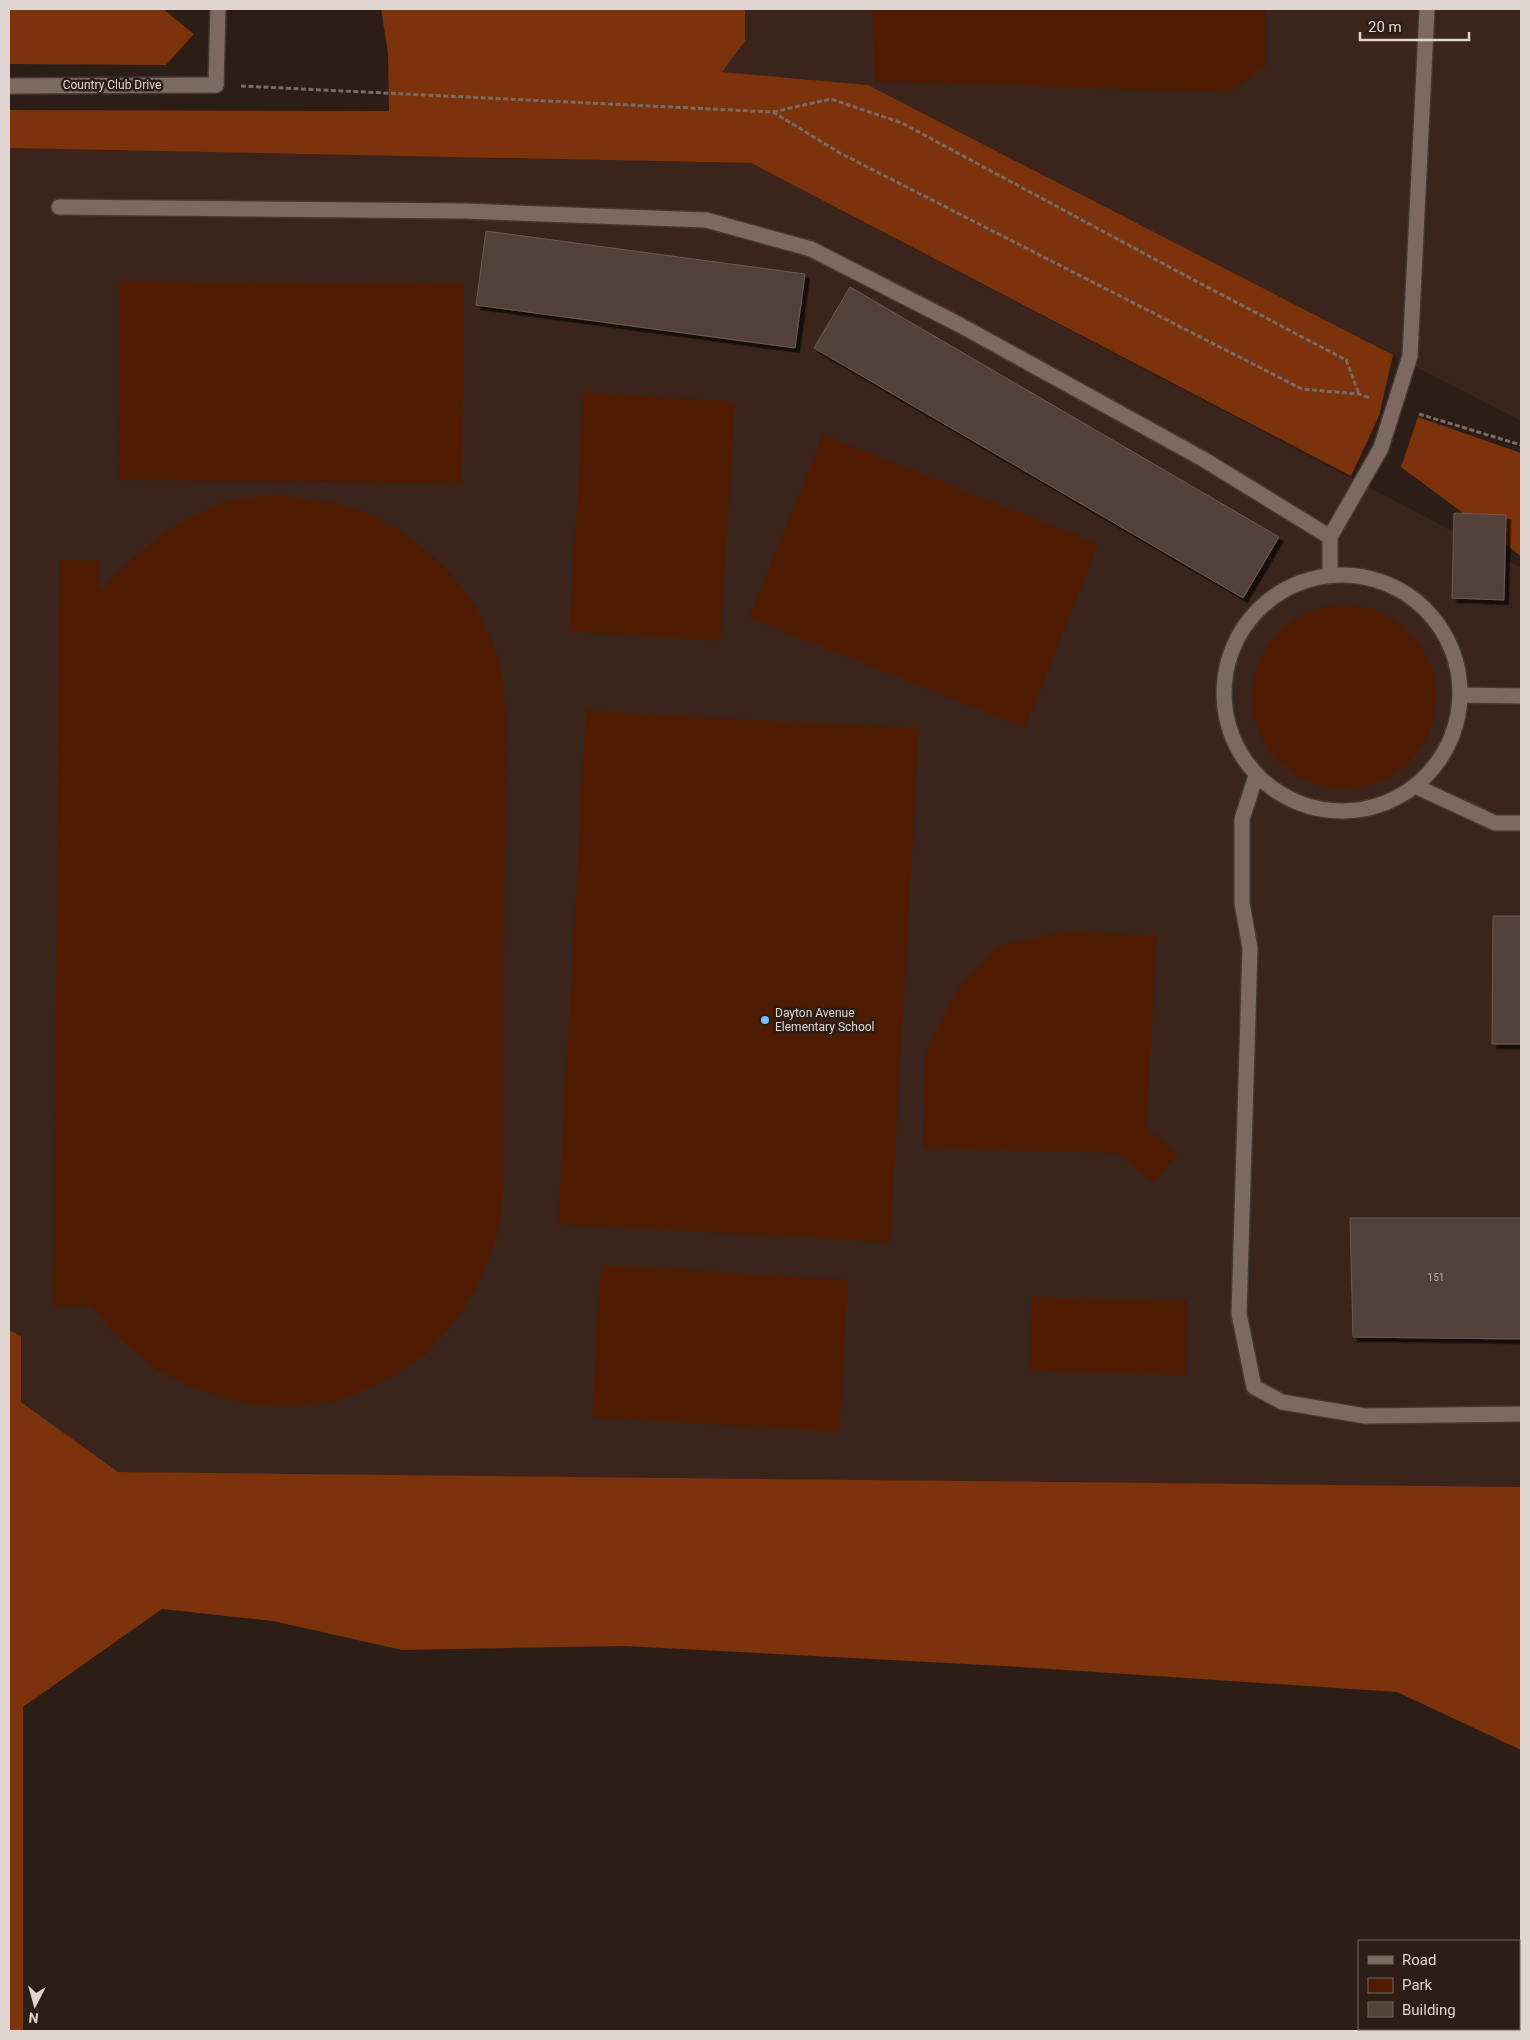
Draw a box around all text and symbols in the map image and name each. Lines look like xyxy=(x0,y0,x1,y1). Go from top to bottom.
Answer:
scale bar xyxy=(1360,10,1469,42)
text: 20 m xyxy=(1368,18,1402,36)
street label: Country Club Drive xyxy=(63,78,161,92)
place label: Dayton Avenue Elementary School xyxy=(775,1006,875,1034)
marker: Dayton Avenue Elementary School xyxy=(759,1014,771,1026)
house number: 151 xyxy=(1428,1272,1444,1283)
legend xyxy=(1358,1940,1520,2030)
text: Road xyxy=(1402,1951,1436,1969)
text: Park xyxy=(1402,1976,1433,1994)
north arrow xyxy=(10,1980,60,2030)
text: Building xyxy=(1402,2001,1456,2019)
text: N xyxy=(28,2009,39,2026)

